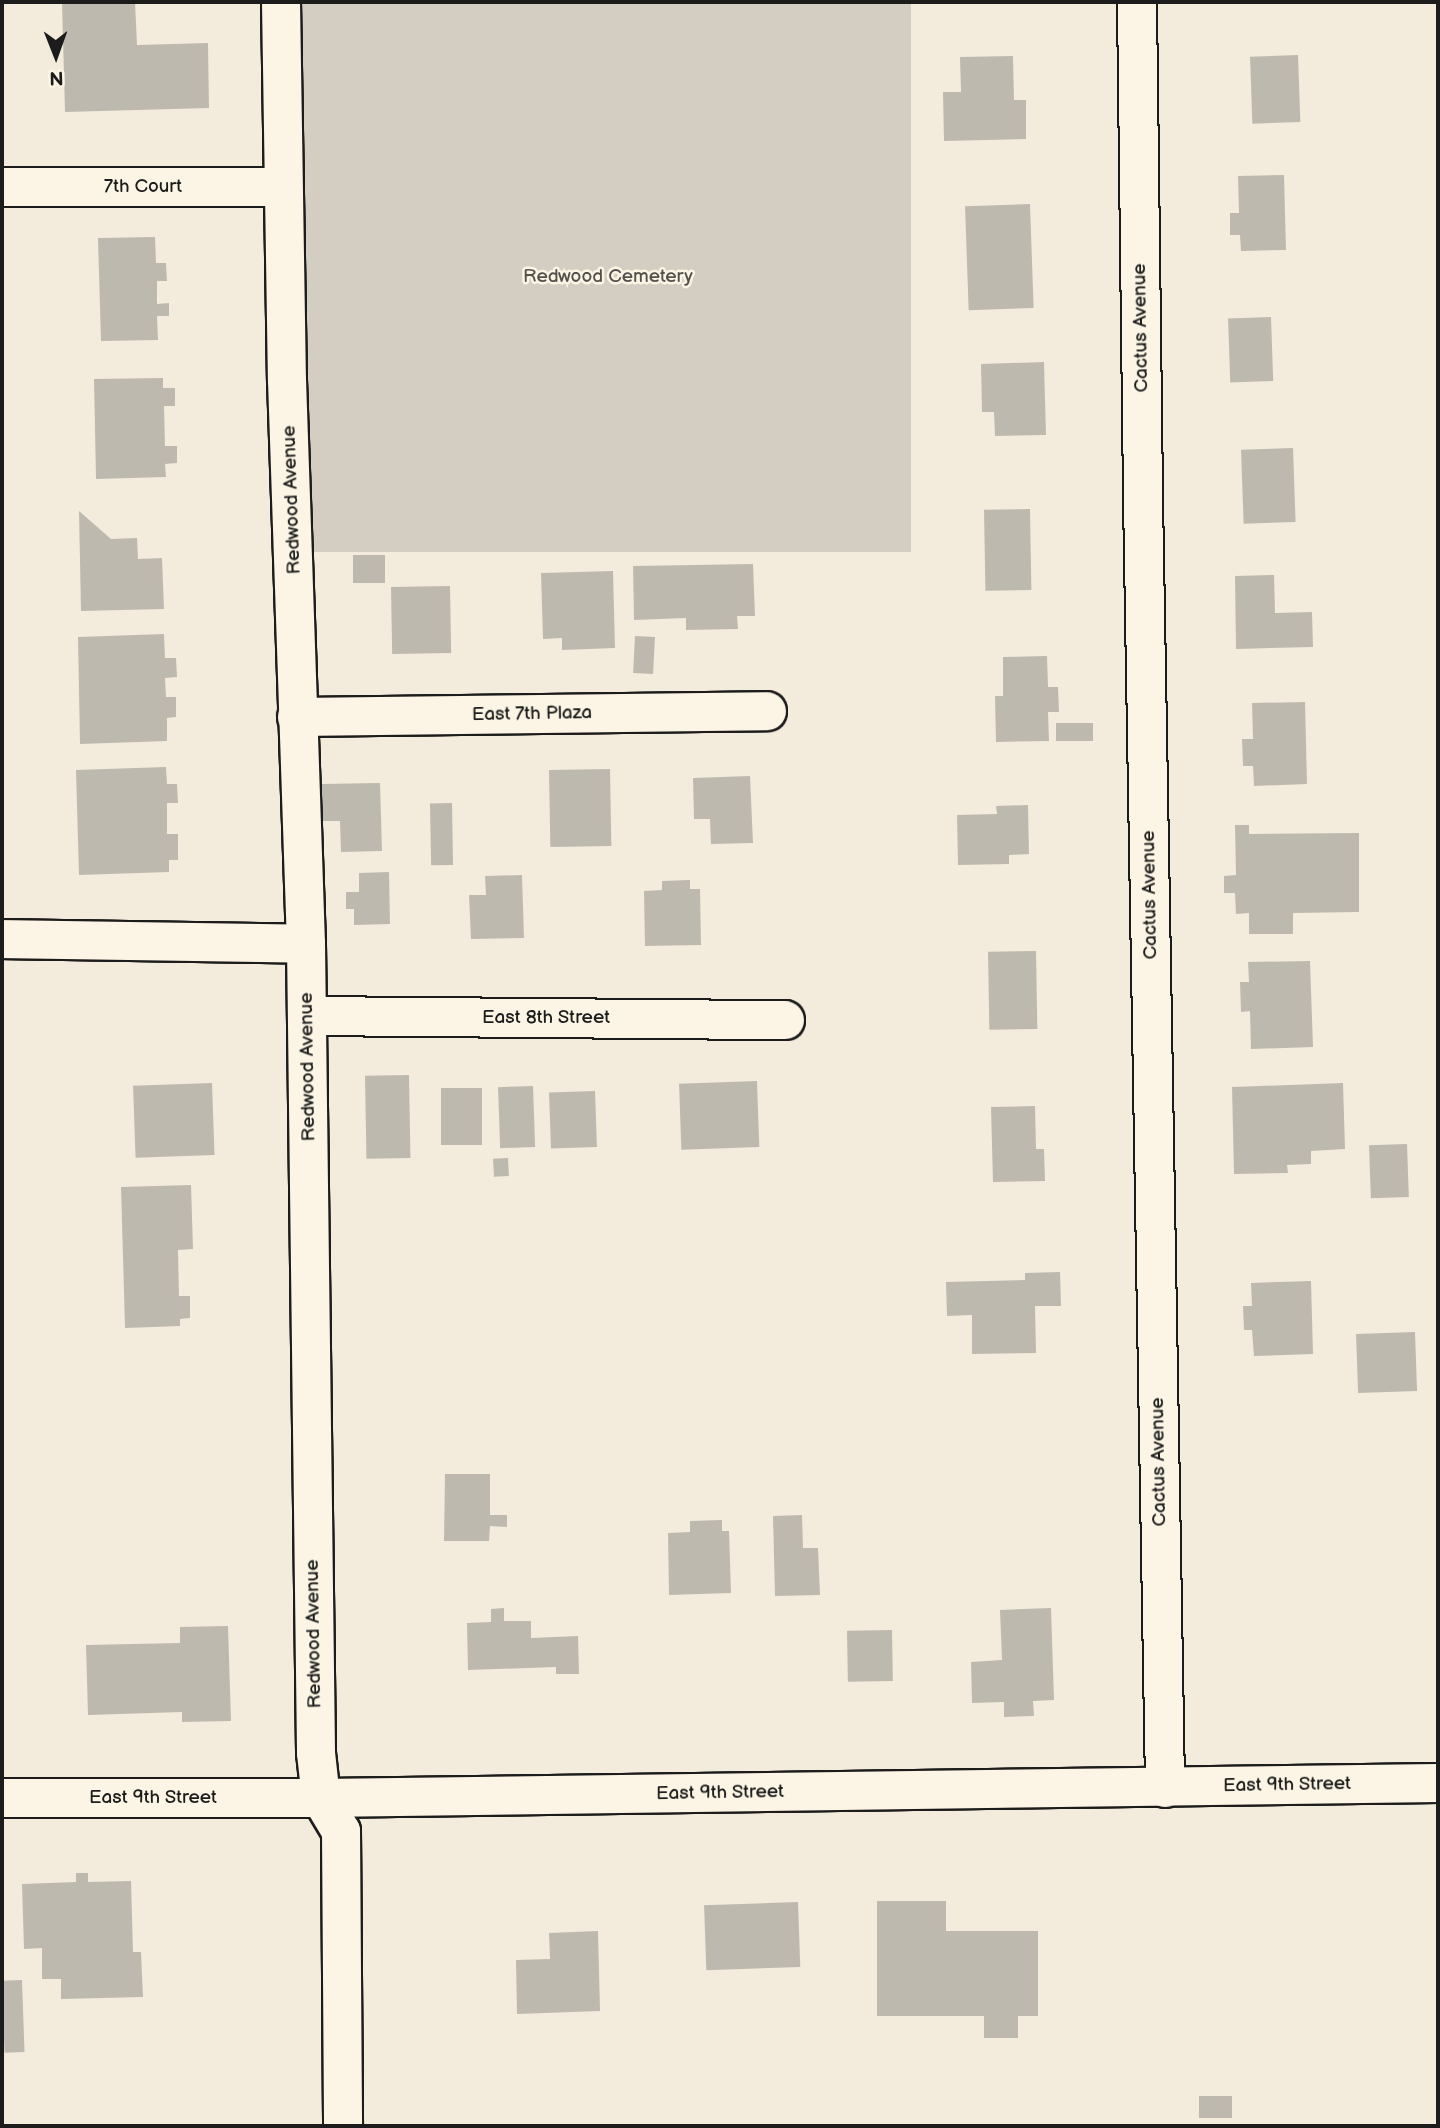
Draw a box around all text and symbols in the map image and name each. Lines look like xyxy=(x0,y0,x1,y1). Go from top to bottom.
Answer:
north arrow xyxy=(21,21,91,91)
text: N xyxy=(49,66,64,89)
street label: 7th Court xyxy=(104,176,182,198)
street label: Cactus Avenue xyxy=(1128,263,1154,393)
park label: Redwood Cemetery xyxy=(523,266,693,288)
street label: Redwood Avenue xyxy=(278,425,306,575)
street label: East 7th Plaza xyxy=(471,702,593,726)
street label: Cactus Avenue xyxy=(1137,830,1163,960)
street label: Redwood Avenue xyxy=(295,992,321,1142)
street label: East 8th Street xyxy=(482,1007,610,1029)
street label: Cactus Avenue xyxy=(1146,1397,1172,1527)
street label: Redwood Avenue xyxy=(301,1559,327,1709)
street label: East 9th Street xyxy=(1223,1772,1351,1798)
street label: East 9th Street xyxy=(656,1780,784,1806)
street label: East 9th Street xyxy=(89,1787,217,1809)

